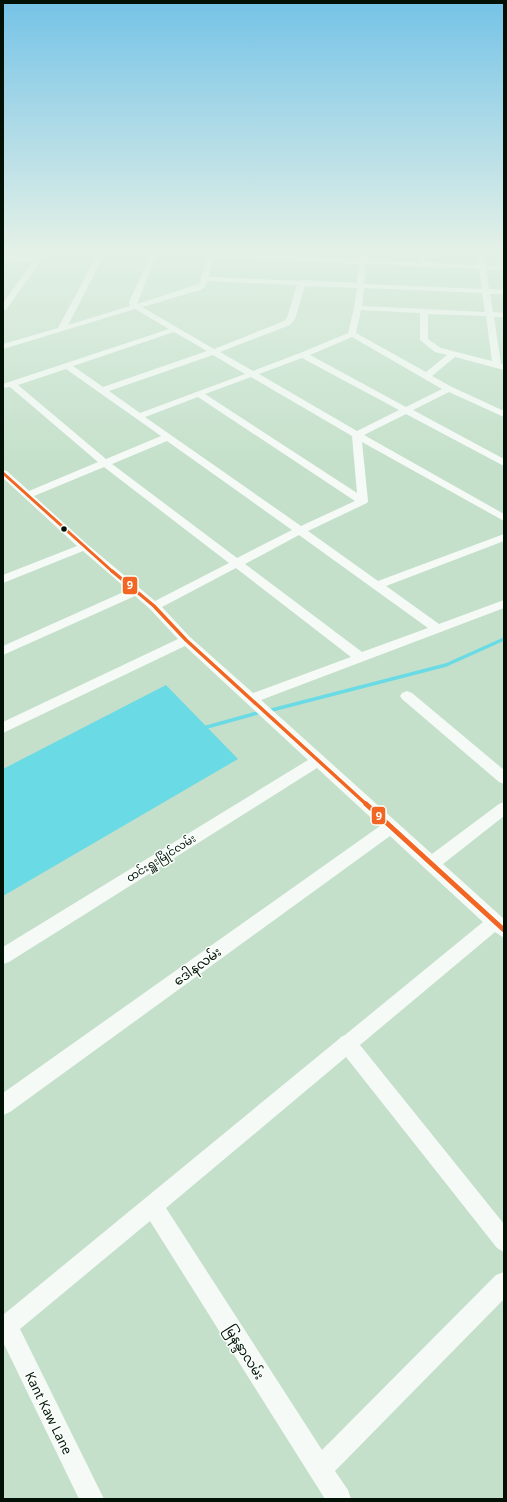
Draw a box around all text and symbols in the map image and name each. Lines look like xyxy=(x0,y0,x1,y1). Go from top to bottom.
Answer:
unlabelled marker xyxy=(59,524,69,534)
line badge: 9 xyxy=(122,576,138,595)
text: 9 xyxy=(127,577,133,592)
line badge: 9 xyxy=(371,806,386,825)
text: 9 xyxy=(376,808,382,823)
street label: ထင်းရှူးမြိုင်လမ်း xyxy=(123,830,199,887)
street label: ဒေါနလမ်း xyxy=(169,943,226,991)
street label: မြနန္ဒာလမ်း xyxy=(219,1321,269,1384)
street label: Kant Kaw Lane xyxy=(21,1369,77,1457)

